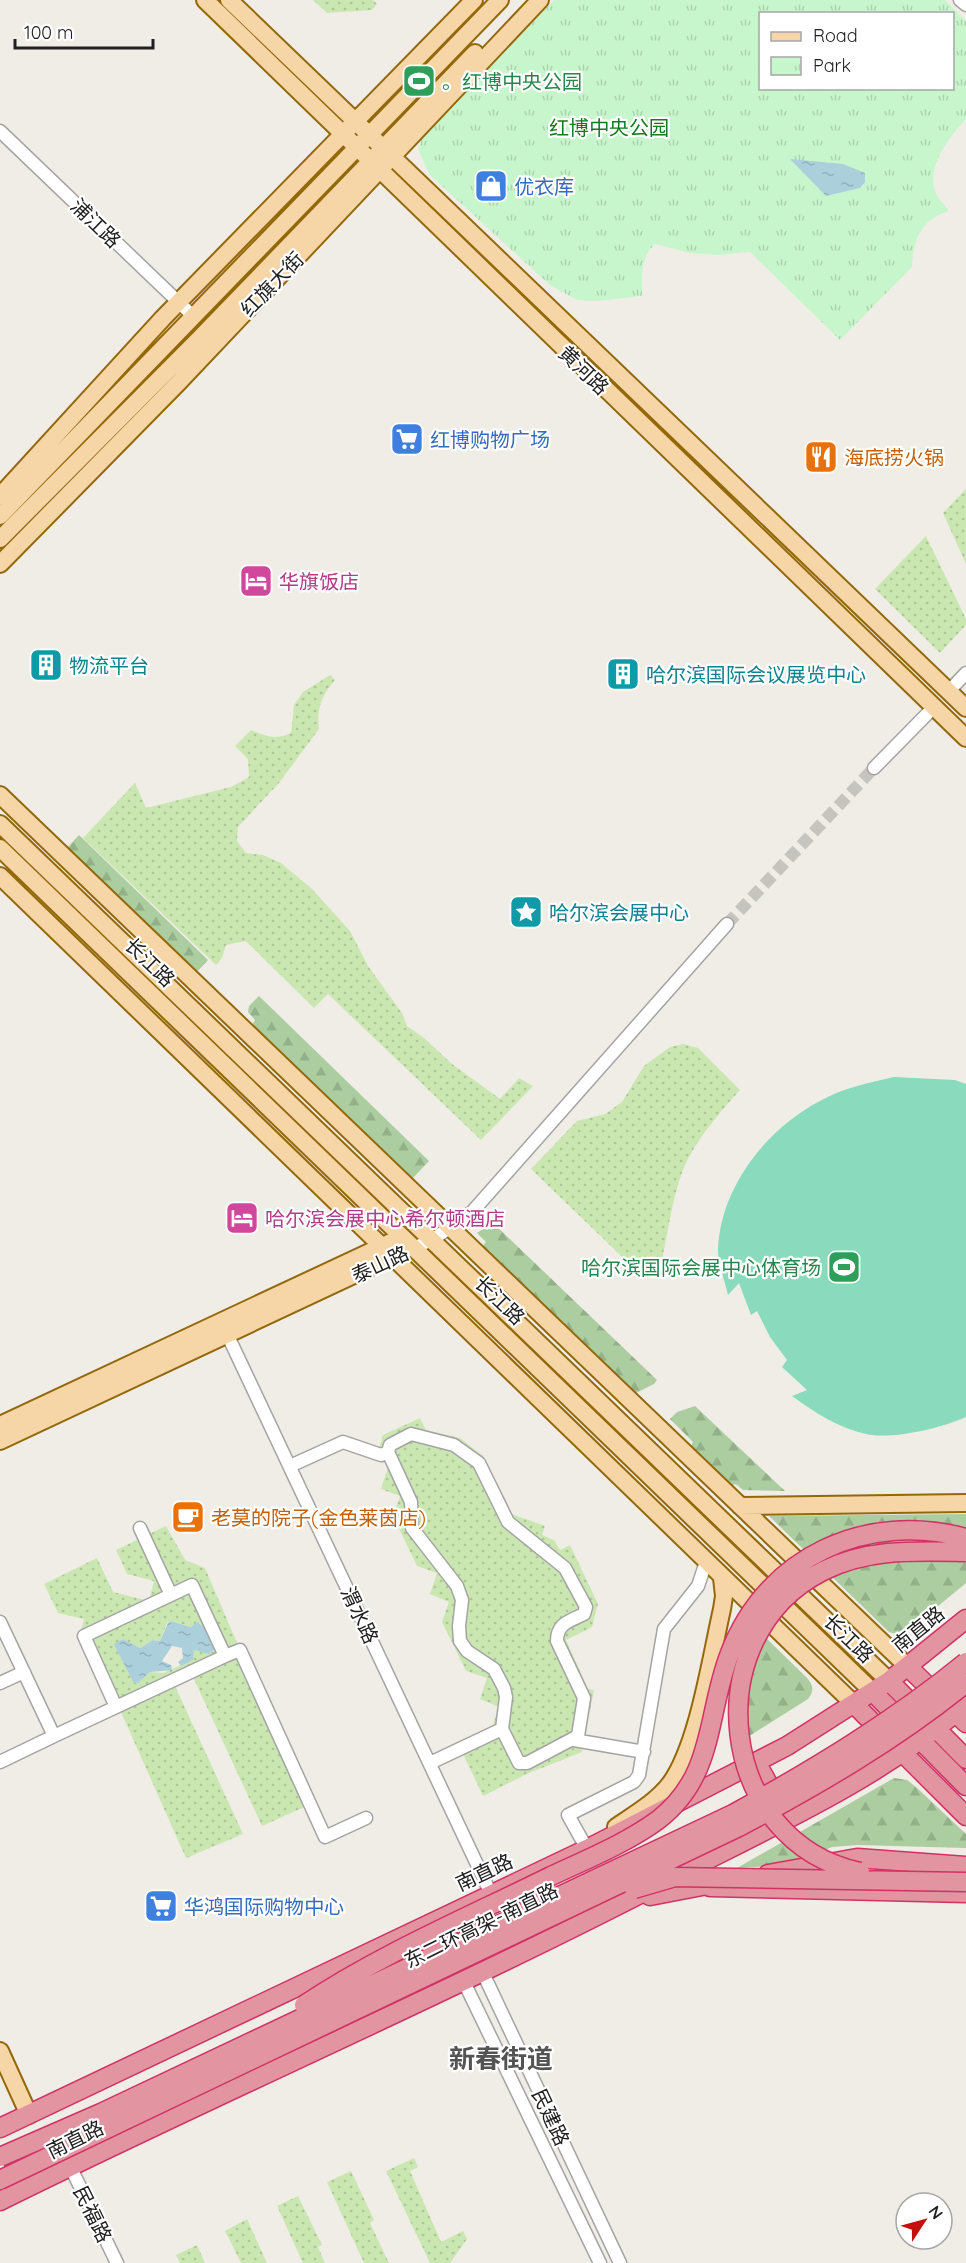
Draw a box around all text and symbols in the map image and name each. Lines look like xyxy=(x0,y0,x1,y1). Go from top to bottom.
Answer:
scale bar xyxy=(15,12,153,50)
legend xyxy=(759,12,954,90)
text: 100 m xyxy=(24,21,73,44)
text: Road xyxy=(813,24,858,47)
text: Park xyxy=(813,54,851,77)
sports icon: 。红博中央公园 xyxy=(401,63,437,99)
place label: 。红博中央公园 xyxy=(442,69,582,94)
park label: 红博中央公园 xyxy=(549,115,669,140)
shop icon: 优衣库 xyxy=(473,168,509,204)
place label: 优衣库 xyxy=(514,174,574,199)
street label: 浦江路 xyxy=(66,193,126,253)
street label: 红旗大街 xyxy=(235,247,309,321)
street label: 黄河路 xyxy=(554,340,614,400)
supermarket icon: 红博购物广场 xyxy=(389,421,425,457)
place label: 红博购物广场 xyxy=(430,427,550,452)
restaurant icon: 海底捞火锅 xyxy=(803,439,839,475)
place label: 海底捞火锅 xyxy=(844,445,944,470)
hotel icon: 华旗饭店 xyxy=(238,563,274,599)
place label: 华旗饭店 xyxy=(279,569,359,594)
building icon: 物流平台 xyxy=(28,647,64,683)
place label: 物流平台 xyxy=(69,653,149,678)
building icon: 哈尔滨国际会议展览中心 xyxy=(605,656,641,692)
place label: 哈尔滨国际会议展览中心 xyxy=(646,662,866,687)
place icon: 哈尔滨会展中心 xyxy=(508,894,544,930)
place label: 哈尔滨会展中心 xyxy=(549,900,689,925)
street label: 长江路 xyxy=(120,932,180,992)
hotel icon: 哈尔滨会展中心希尔顿酒店 xyxy=(224,1200,260,1236)
place label: 哈尔滨会展中心希尔顿酒店 xyxy=(265,1206,505,1231)
street label: 泰山路 xyxy=(348,1240,412,1288)
sports icon: 哈尔滨国际会展中心体育场 xyxy=(826,1249,862,1285)
place label: 哈尔滨国际会展中心体育场 xyxy=(581,1255,821,1280)
street label: 长江路 xyxy=(470,1270,530,1330)
cafe icon: 老莫的院子(金色莱茵店) xyxy=(170,1499,206,1535)
place label: 老莫的院子(金色莱茵店) xyxy=(211,1505,426,1530)
street label: 渭水路 xyxy=(336,1583,384,1647)
street label: 南直路 xyxy=(887,1600,949,1658)
street label: 长江路 xyxy=(819,1608,879,1668)
street label: 南直路 xyxy=(452,1848,516,1896)
street label: 东二环高架-南直路 xyxy=(400,1877,562,1973)
supermarket icon: 华鸿国际购物中心 xyxy=(143,1888,179,1924)
place label: 华鸿国际购物中心 xyxy=(184,1894,344,1919)
district label: 新春街道 xyxy=(449,2042,553,2075)
street label: 民建路 xyxy=(527,2085,575,2149)
street label: 南直路 xyxy=(43,2115,107,2163)
street label: 民福路 xyxy=(69,2182,117,2246)
north arrow xyxy=(894,2191,954,2251)
text: N xyxy=(925,2202,948,2223)

